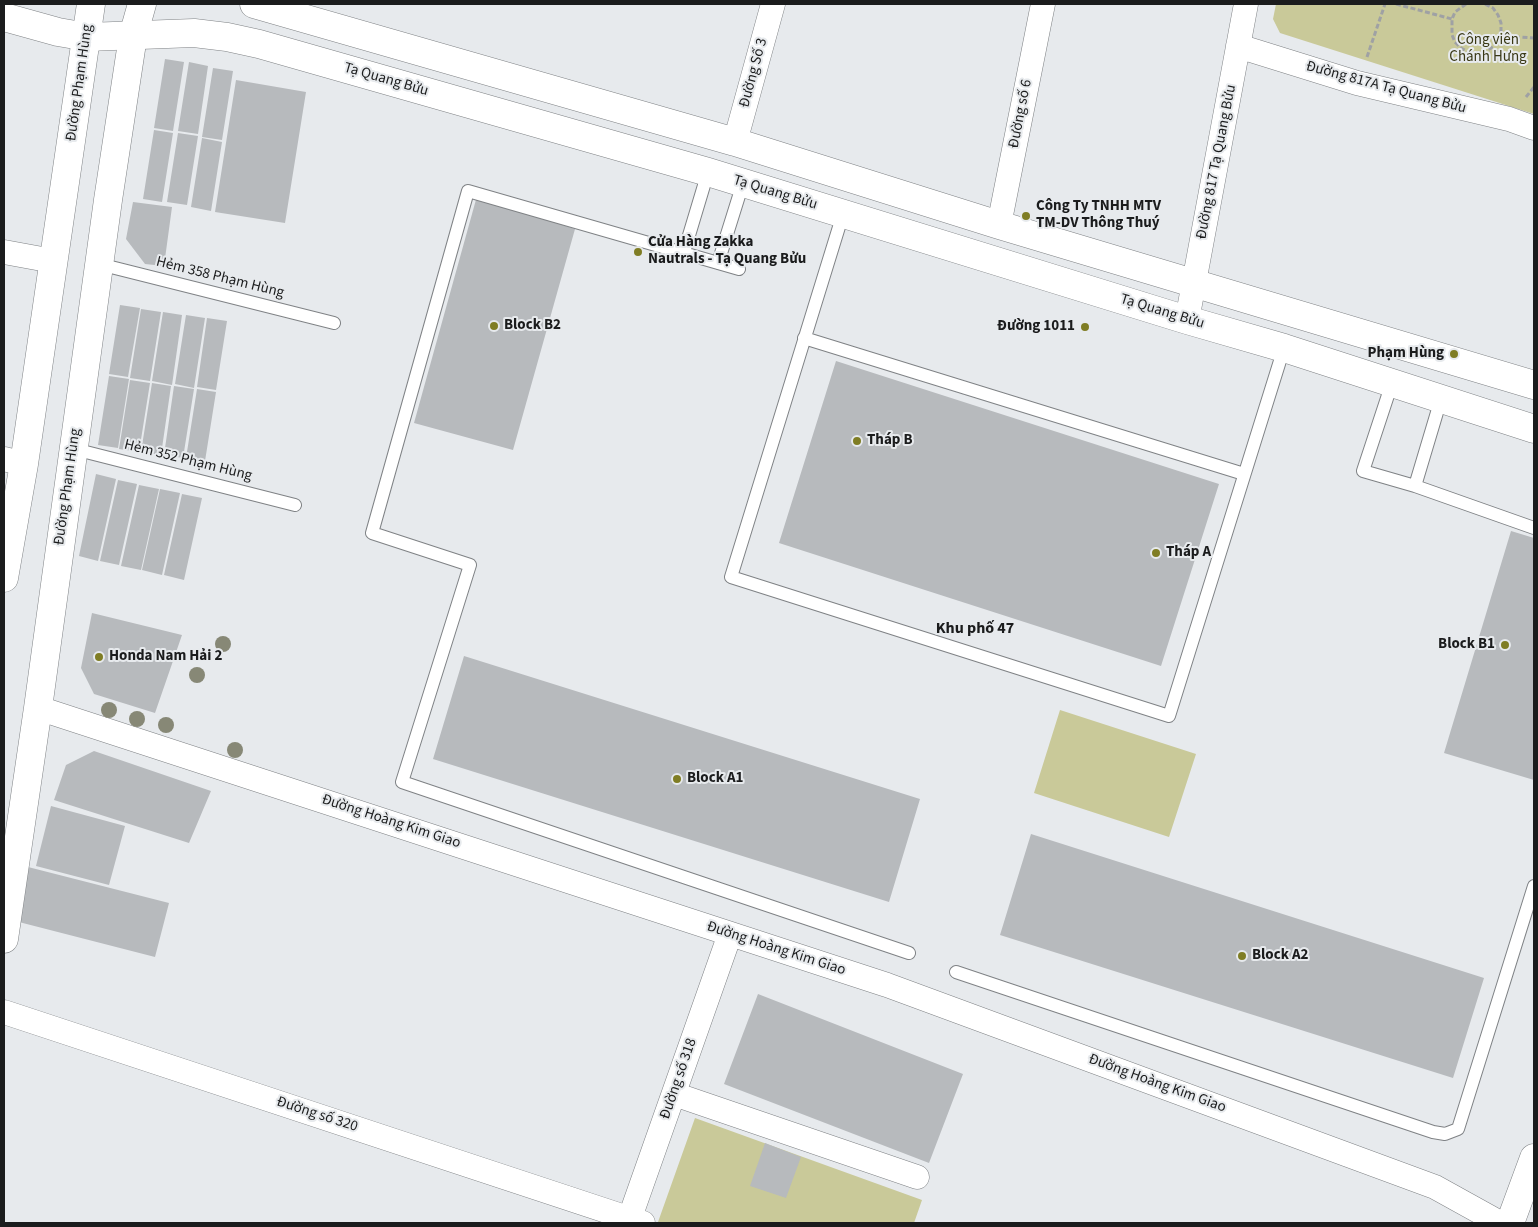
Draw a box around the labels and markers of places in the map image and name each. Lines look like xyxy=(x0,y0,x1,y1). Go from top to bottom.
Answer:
place label: Công Ty TNHH MTV TM-DV Thông Thuý xyxy=(1036,198,1161,233)
marker: Công Ty TNHH MTV TM-DV Thông Thuý xyxy=(1020,210,1032,222)
place label: Cửa Hàng Zakka Nautrals - Tạ Quang Bửu xyxy=(648,234,806,269)
marker: Cửa Hàng Zakka Nautrals - Tạ Quang Bửu xyxy=(632,246,644,258)
place label: Block B2 xyxy=(504,317,561,335)
place label: Đường 1011 xyxy=(997,318,1075,336)
marker: Block B2 xyxy=(488,320,500,332)
marker: Đường 1011 xyxy=(1079,321,1091,333)
place label: Phạm Hùng xyxy=(1368,345,1444,363)
marker: Phạm Hùng xyxy=(1448,348,1460,360)
place label: Tháp B xyxy=(867,432,912,450)
marker: Tháp B xyxy=(851,435,863,447)
place label: Tháp A xyxy=(1166,544,1211,562)
marker: Tháp A xyxy=(1150,547,1162,559)
place label: Block B1 xyxy=(1438,636,1495,654)
marker: Block B1 xyxy=(1499,639,1511,651)
place label: Honda Nam Hải 2 xyxy=(109,648,222,666)
marker: Honda Nam Hải 2 xyxy=(93,651,105,663)
place label: Block A1 xyxy=(687,770,743,788)
marker: Block A1 xyxy=(671,773,683,785)
place label: Block A2 xyxy=(1252,947,1308,965)
marker: Block A2 xyxy=(1236,950,1248,962)

